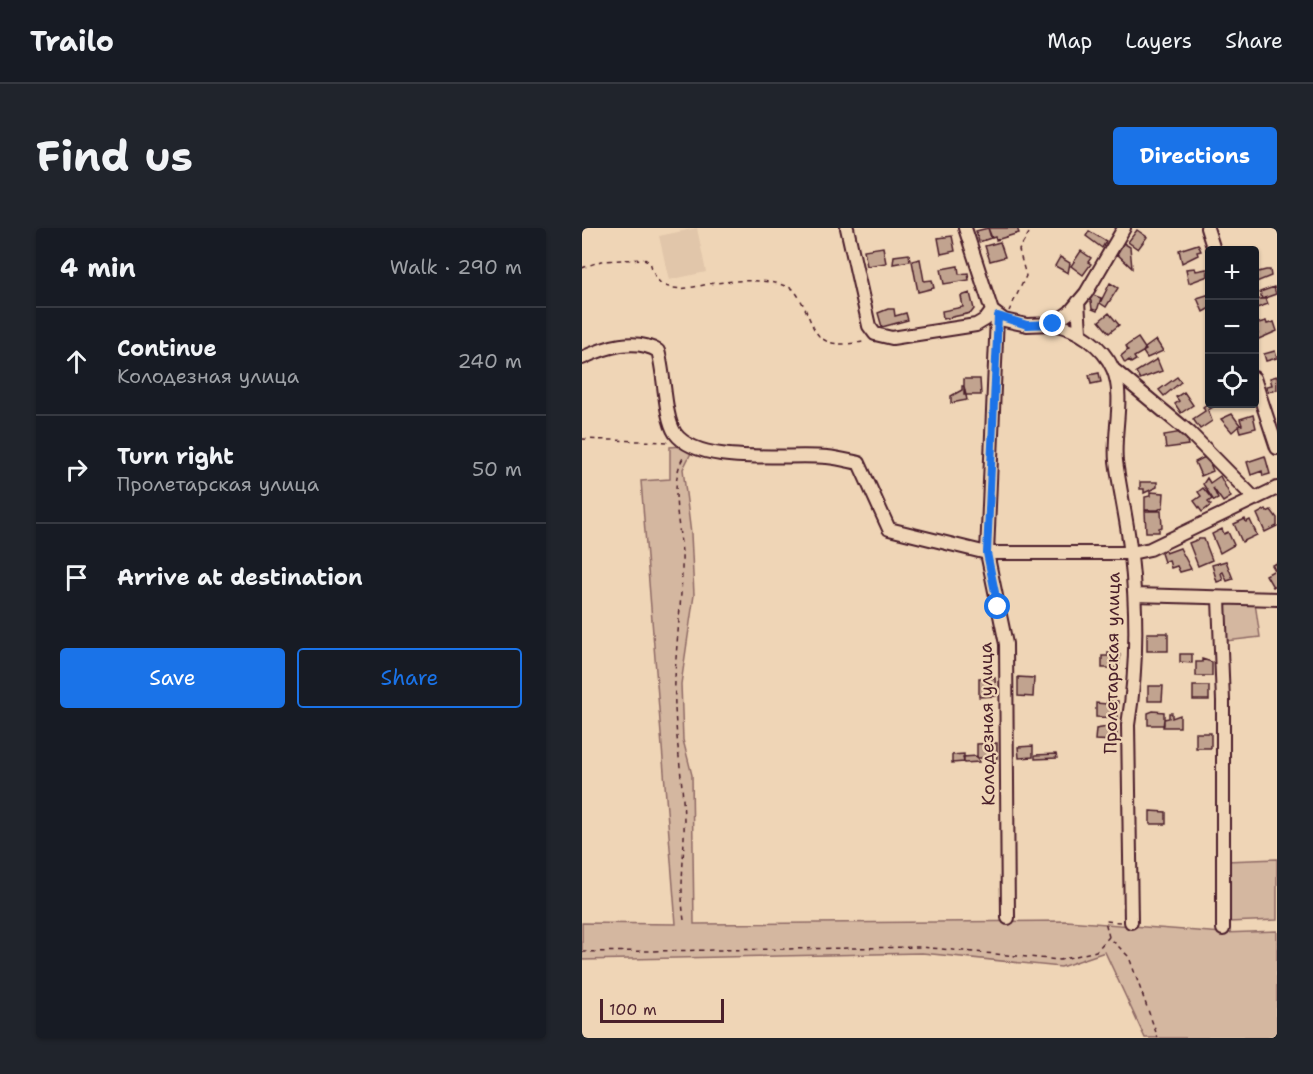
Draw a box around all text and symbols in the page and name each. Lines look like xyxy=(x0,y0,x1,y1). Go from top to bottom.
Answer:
text: Trailo xyxy=(30,22,114,60)
text: Map xyxy=(1047,27,1092,55)
text: Layers xyxy=(1125,27,1192,55)
text: Share xyxy=(1225,27,1283,55)
button: Directions xyxy=(1113,127,1277,185)
text: Find us xyxy=(36,128,193,184)
map controls xyxy=(1205,246,1259,408)
button: + xyxy=(1205,246,1259,300)
text: 4 min xyxy=(60,250,136,285)
text: Walk · 290 m xyxy=(390,254,522,280)
button: − xyxy=(1205,300,1259,354)
route end xyxy=(1039,310,1065,336)
text: Continue xyxy=(117,334,217,363)
icon: ahead xyxy=(60,345,93,378)
text: 240 m xyxy=(457,348,522,374)
button: locate xyxy=(1205,354,1259,408)
text: Колодезная улица xyxy=(117,363,299,389)
text: Turn right xyxy=(117,442,234,471)
icon: right xyxy=(60,453,93,486)
text: 50 m xyxy=(472,456,522,482)
text: Пролетарская улица xyxy=(117,471,319,497)
icon: arrive xyxy=(60,561,93,594)
text: Arrive at destination xyxy=(117,563,363,592)
street label: Пролетарская улица xyxy=(1098,572,1126,754)
route start xyxy=(984,593,1010,619)
street label: Колодезная улица xyxy=(974,642,1000,806)
button: Save xyxy=(60,648,285,708)
button: Share xyxy=(297,648,522,708)
scale bar xyxy=(600,996,724,1024)
text: 100 m xyxy=(609,999,657,1020)

